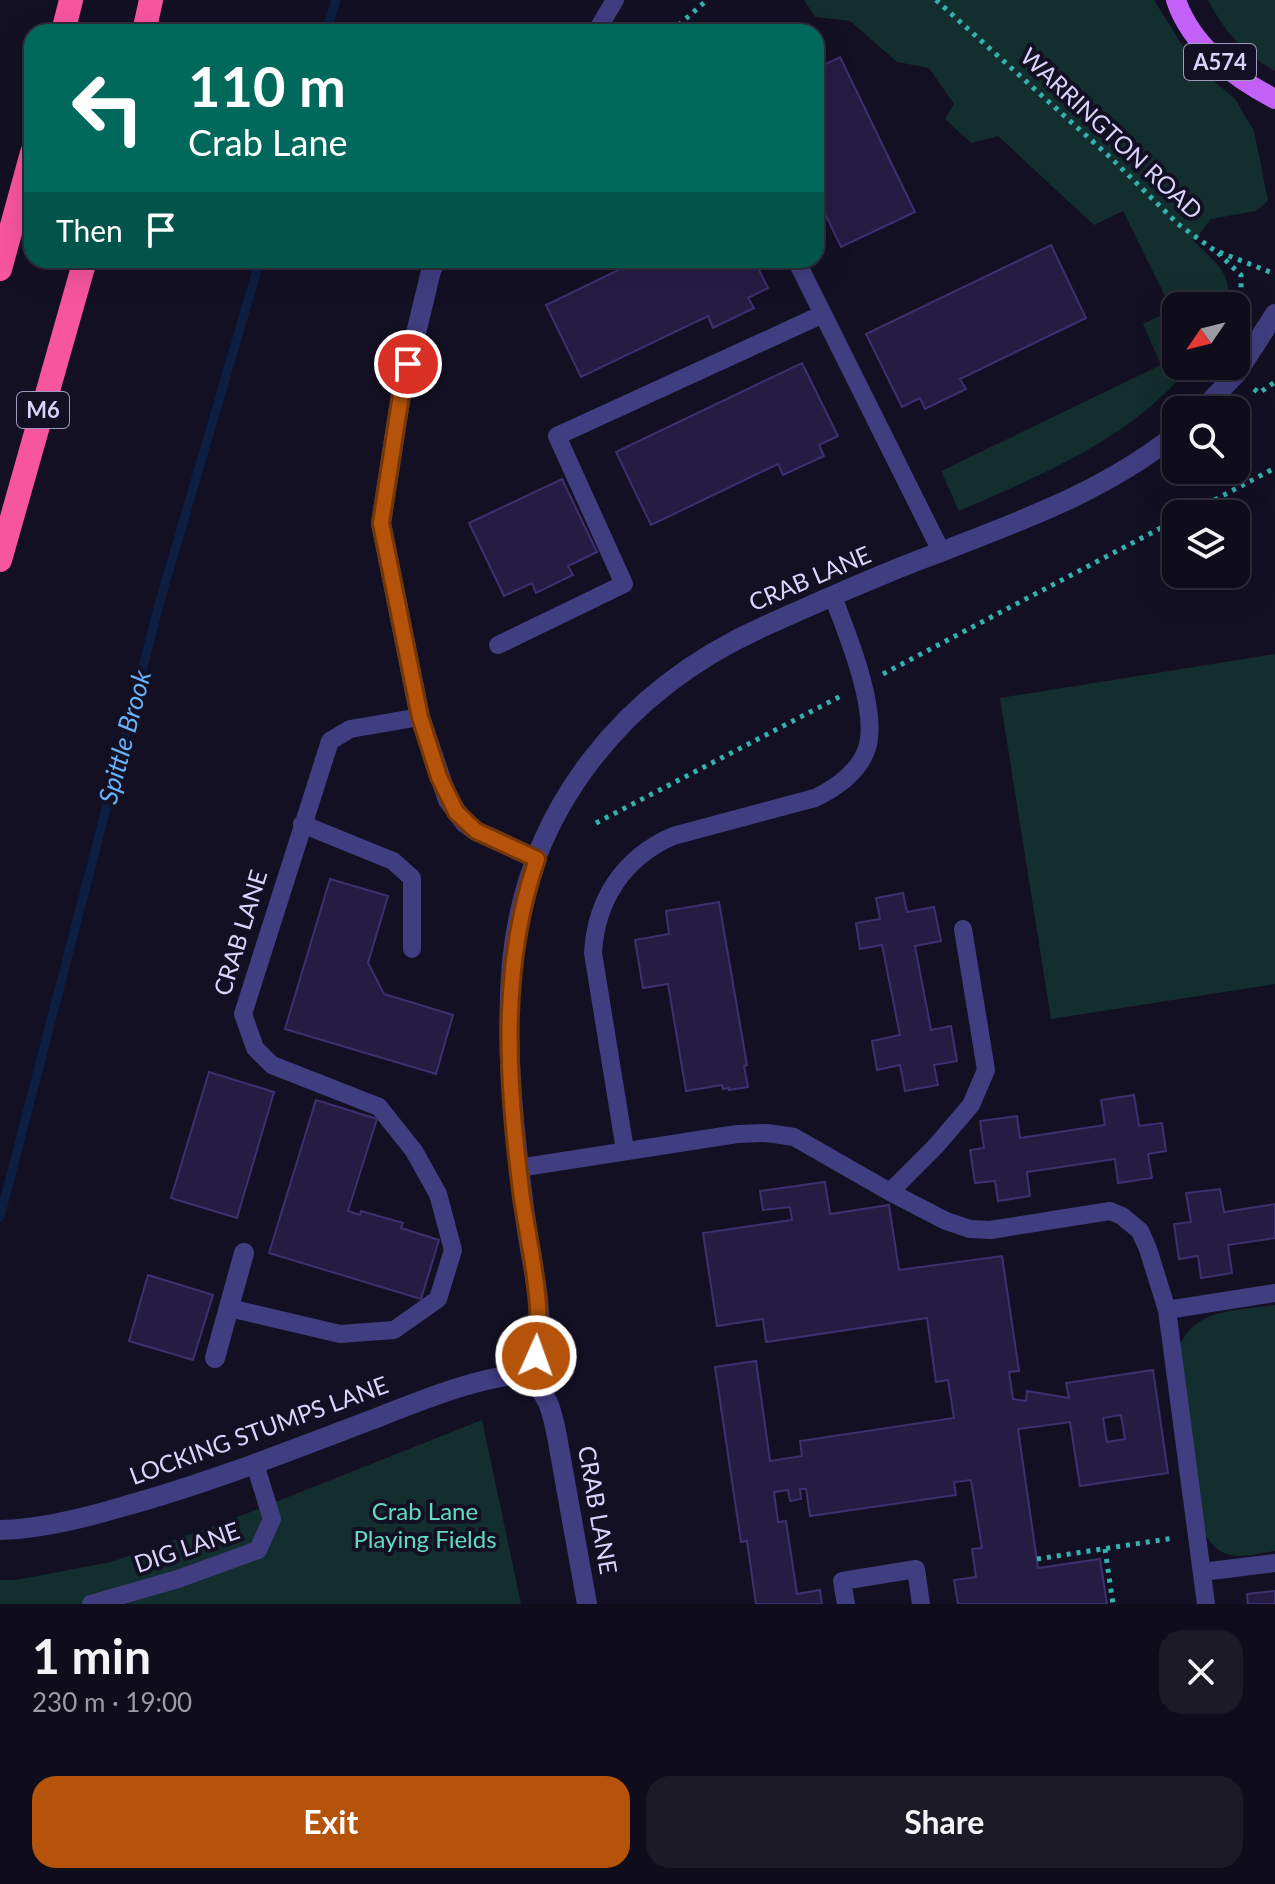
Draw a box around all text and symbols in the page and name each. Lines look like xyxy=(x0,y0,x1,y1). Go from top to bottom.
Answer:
street label: WARRINGTON ROAD xyxy=(1015,41,1209,225)
road number: A574 xyxy=(1184,44,1256,80)
text: 110 m xyxy=(188,52,346,119)
icon: left xyxy=(56,56,160,160)
text: Crab Lane xyxy=(188,120,348,164)
icon: arrive xyxy=(139,208,183,252)
text: Then xyxy=(56,212,123,248)
north arrow xyxy=(1162,292,1250,380)
map controls xyxy=(1162,292,1250,588)
pin xyxy=(374,330,442,398)
icon: arrive xyxy=(386,342,430,386)
road number: M6 xyxy=(17,392,69,428)
button: search xyxy=(1162,396,1250,484)
button: layers xyxy=(1162,500,1250,588)
street label: CRAB LANE xyxy=(744,539,875,616)
water label: Spittle Brook xyxy=(91,666,157,807)
street label: CRAB LANE xyxy=(207,866,272,999)
position arrow xyxy=(494,1314,578,1398)
street label: LOCKING STUMPS LANE xyxy=(125,1369,392,1490)
street label: CRAB LANE xyxy=(573,1443,624,1576)
park label: Crab Lane Playing Fields xyxy=(353,1496,497,1553)
street label: DIG LANE xyxy=(130,1515,243,1578)
text: 1 min xyxy=(32,1627,151,1684)
button: close xyxy=(1159,1630,1243,1714)
text: 230 m · 19:00 xyxy=(32,1686,192,1718)
button: Exit xyxy=(32,1776,630,1868)
button: Share xyxy=(646,1776,1243,1868)

